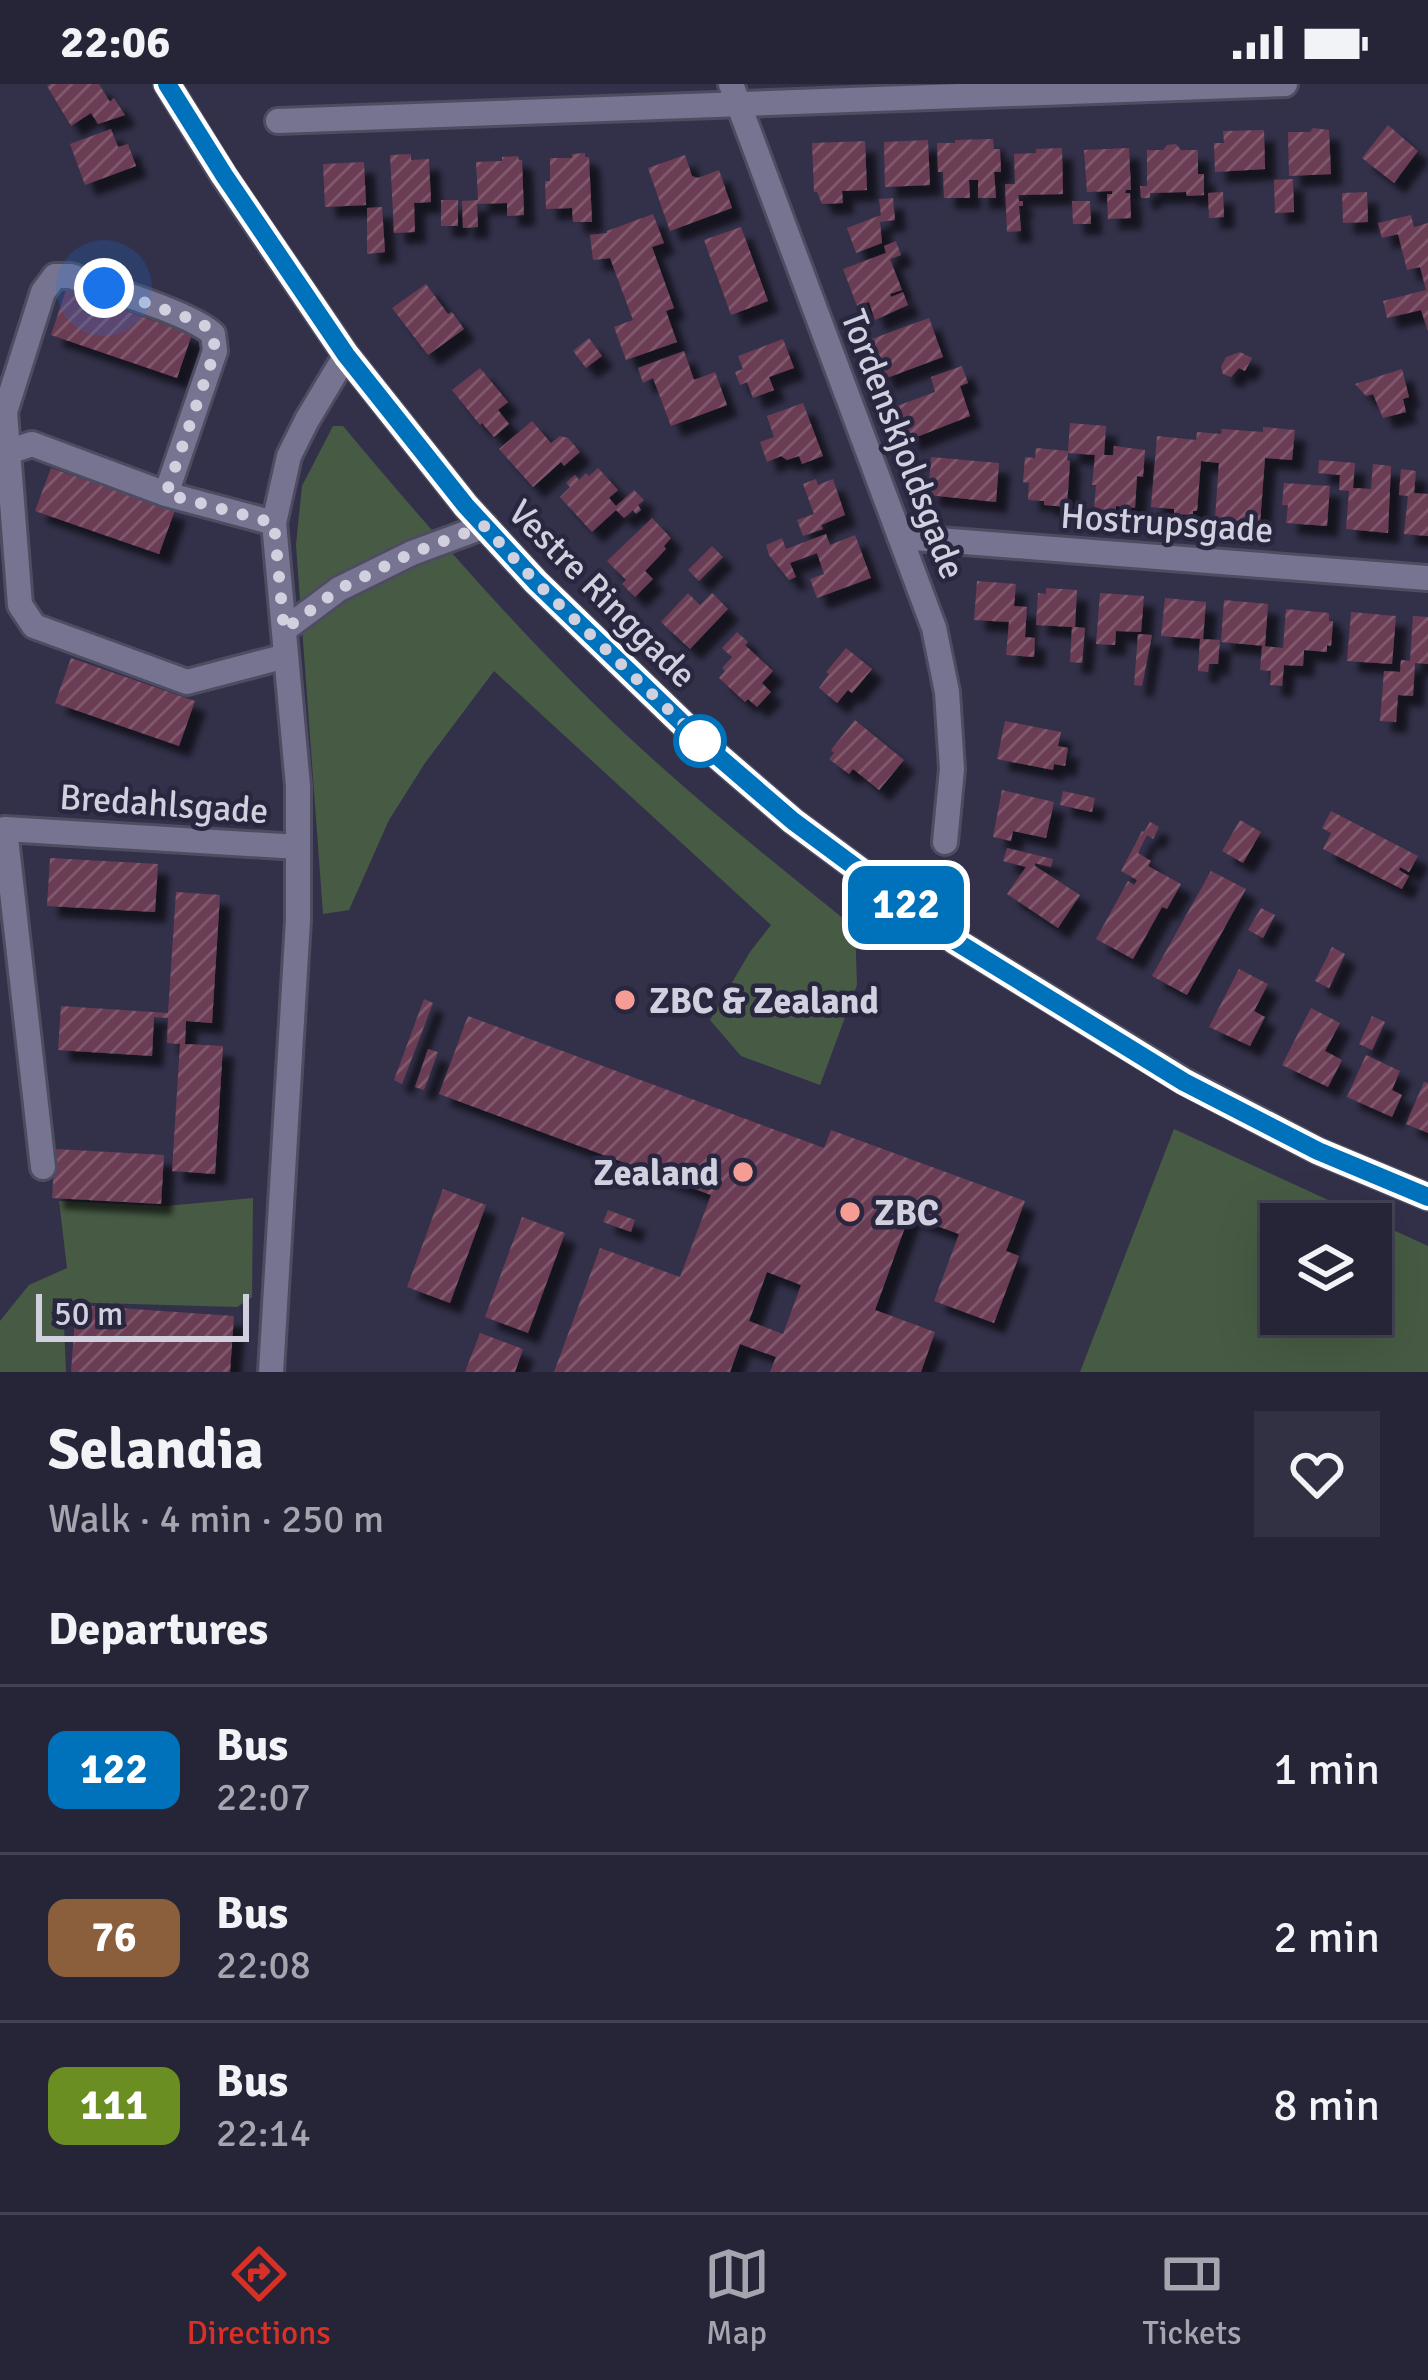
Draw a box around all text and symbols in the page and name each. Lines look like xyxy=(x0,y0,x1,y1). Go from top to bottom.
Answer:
text: 22:06 xyxy=(60,15,170,70)
your location xyxy=(74,258,134,318)
street label: Tordenskjoldsgade xyxy=(831,304,975,586)
street label: Vestre Ringgade xyxy=(498,490,706,698)
street label: Hostrupsgade xyxy=(1059,494,1275,553)
unlabelled marker xyxy=(675,716,725,766)
street label: Bredahlsgade xyxy=(58,775,270,834)
line badge: 122 xyxy=(837,866,975,944)
text: 122 xyxy=(872,879,940,930)
place label: ZBC & Zealand xyxy=(649,979,879,1024)
marker: ZBC & Zealand xyxy=(612,987,638,1013)
place label: Zealand xyxy=(593,1151,719,1196)
marker: Zealand xyxy=(730,1159,756,1185)
place label: ZBC xyxy=(874,1191,939,1236)
marker: ZBC xyxy=(837,1199,863,1225)
map controls xyxy=(1260,1203,1392,1335)
button: layers xyxy=(1260,1203,1392,1335)
scale bar xyxy=(36,1288,249,1341)
text: 50 m xyxy=(54,1294,123,1335)
button: heart xyxy=(1254,1411,1380,1537)
text: Selandia xyxy=(48,1414,263,1485)
text: Walk · 4 min · 250 m xyxy=(48,1495,384,1543)
text: Departures xyxy=(48,1602,268,1657)
text: Bus xyxy=(216,1718,288,1773)
text: 1 min xyxy=(1273,1742,1380,1797)
text: 122 xyxy=(80,1744,148,1795)
text: 22:07 xyxy=(216,1773,311,1821)
text: Bus xyxy=(216,1886,288,1941)
text: 2 min xyxy=(1273,1910,1380,1965)
text: 76 xyxy=(91,1912,137,1963)
text: 22:08 xyxy=(216,1941,311,1989)
text: Bus xyxy=(216,2054,288,2109)
text: 8 min xyxy=(1273,2078,1380,2133)
text: 111 xyxy=(80,2080,148,2131)
text: 22:14 xyxy=(216,2109,311,2157)
tab: Directions xyxy=(186,2241,331,2354)
tab: Map xyxy=(704,2241,770,2354)
tab: Tickets xyxy=(1142,2241,1242,2354)

